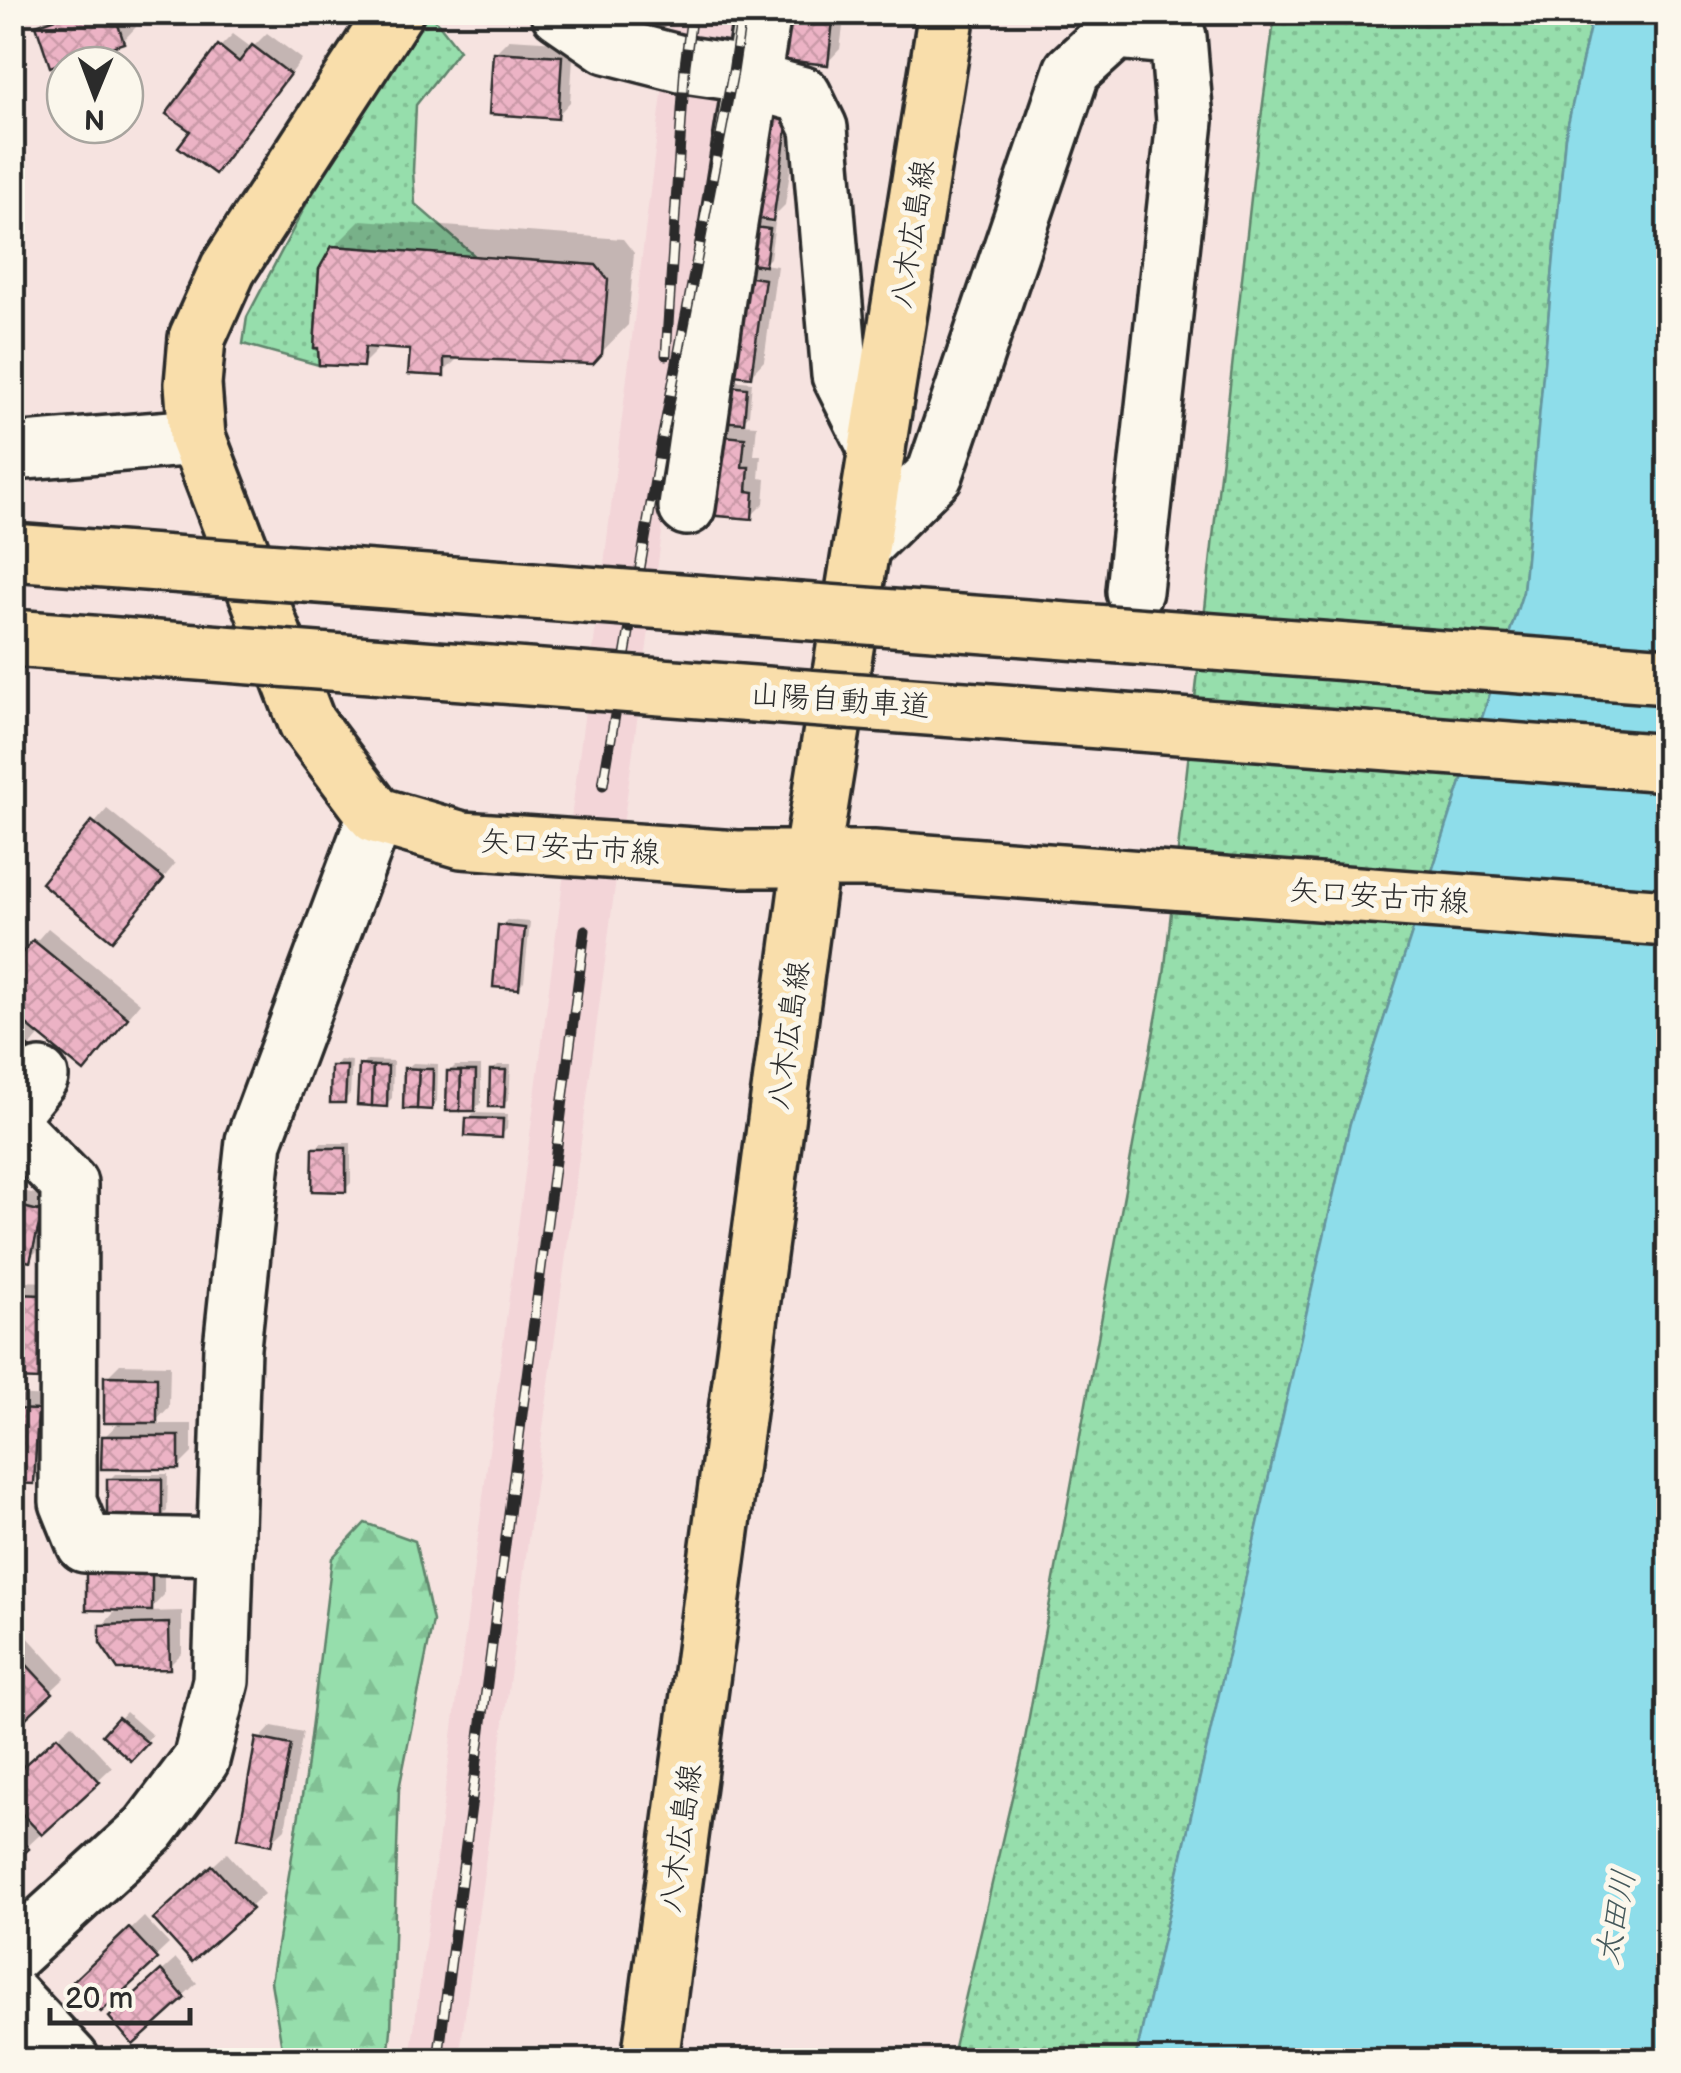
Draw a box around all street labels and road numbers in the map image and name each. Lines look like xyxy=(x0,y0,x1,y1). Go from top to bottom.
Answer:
street label: 八木広島線 xyxy=(883,157,942,311)
street label: 山陽自動車道 xyxy=(749,677,931,725)
street label: 矢口安古市線 xyxy=(479,824,661,872)
street label: 矢口安古市線 xyxy=(1288,873,1470,921)
street label: 八木広島線 xyxy=(761,958,817,1112)
street label: 八木広島線 xyxy=(653,1761,709,1915)

